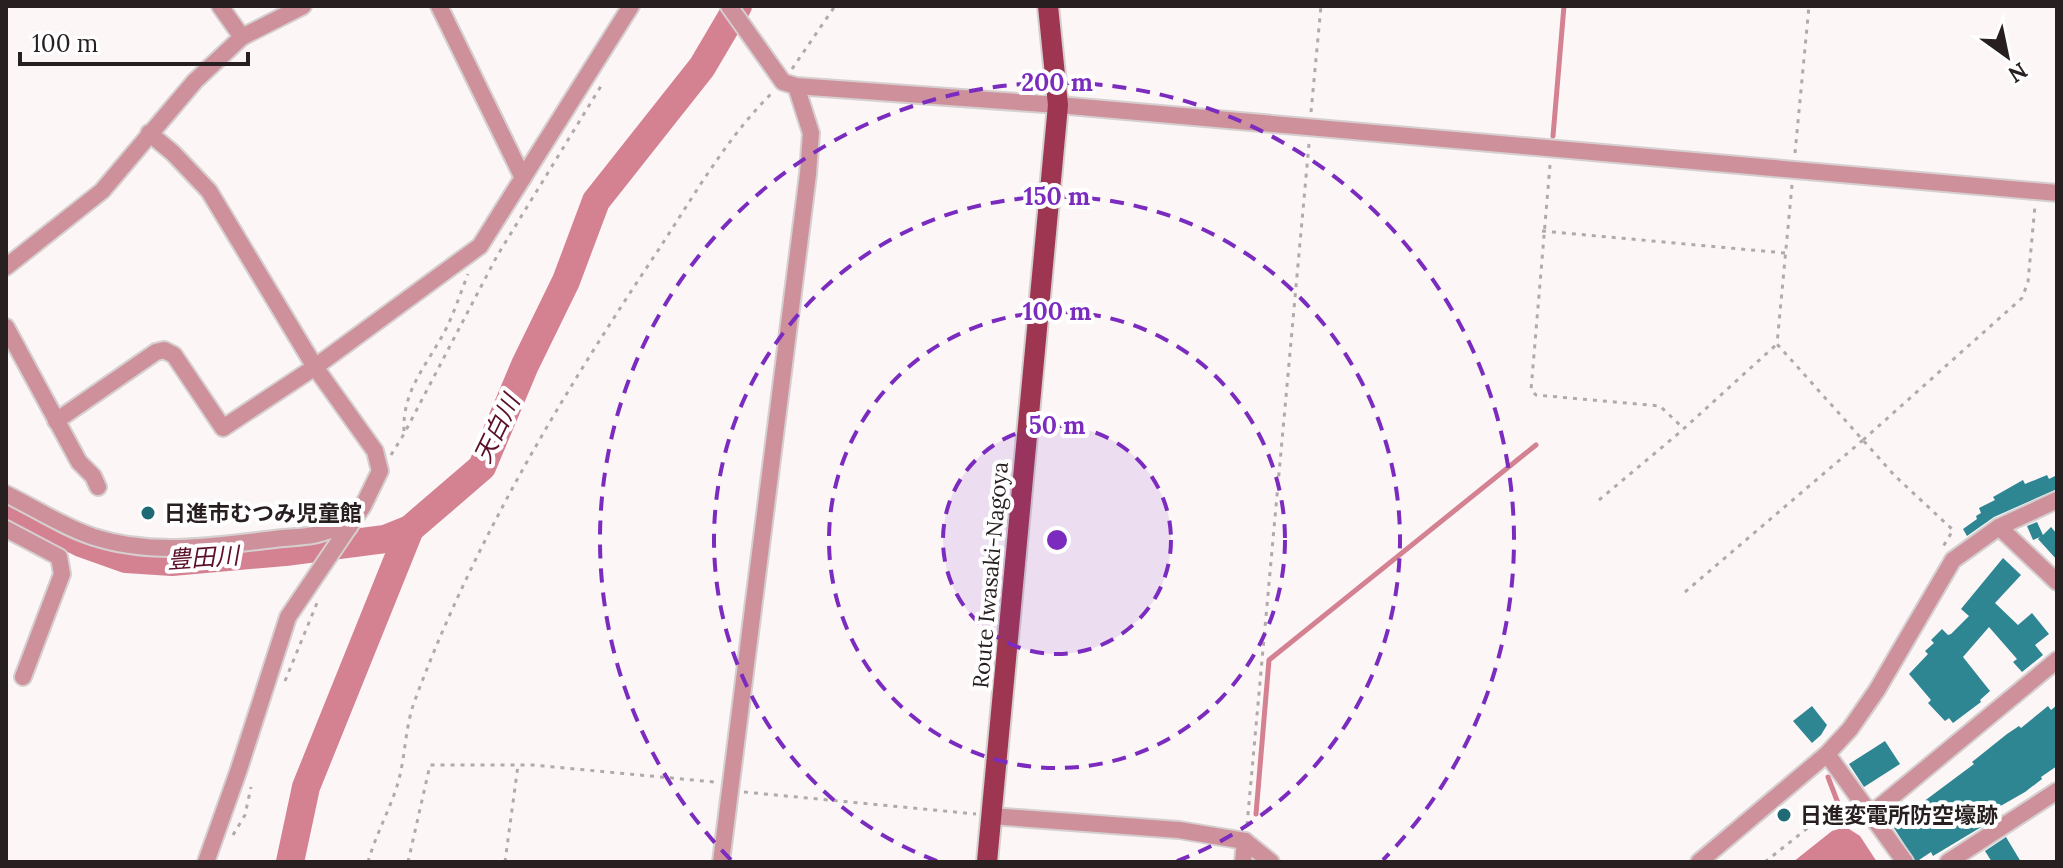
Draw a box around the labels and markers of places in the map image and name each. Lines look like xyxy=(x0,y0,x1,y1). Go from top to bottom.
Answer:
place label: 日進市むつみ児童館 xyxy=(164,499,362,527)
marker: 日進市むつみ児童館 xyxy=(139,504,157,522)
centre of rings xyxy=(1043,526,1071,554)
place label: 日進変電所防空壕跡 xyxy=(1800,801,1998,829)
marker: 日進変電所防空壕跡 xyxy=(1775,806,1793,824)

